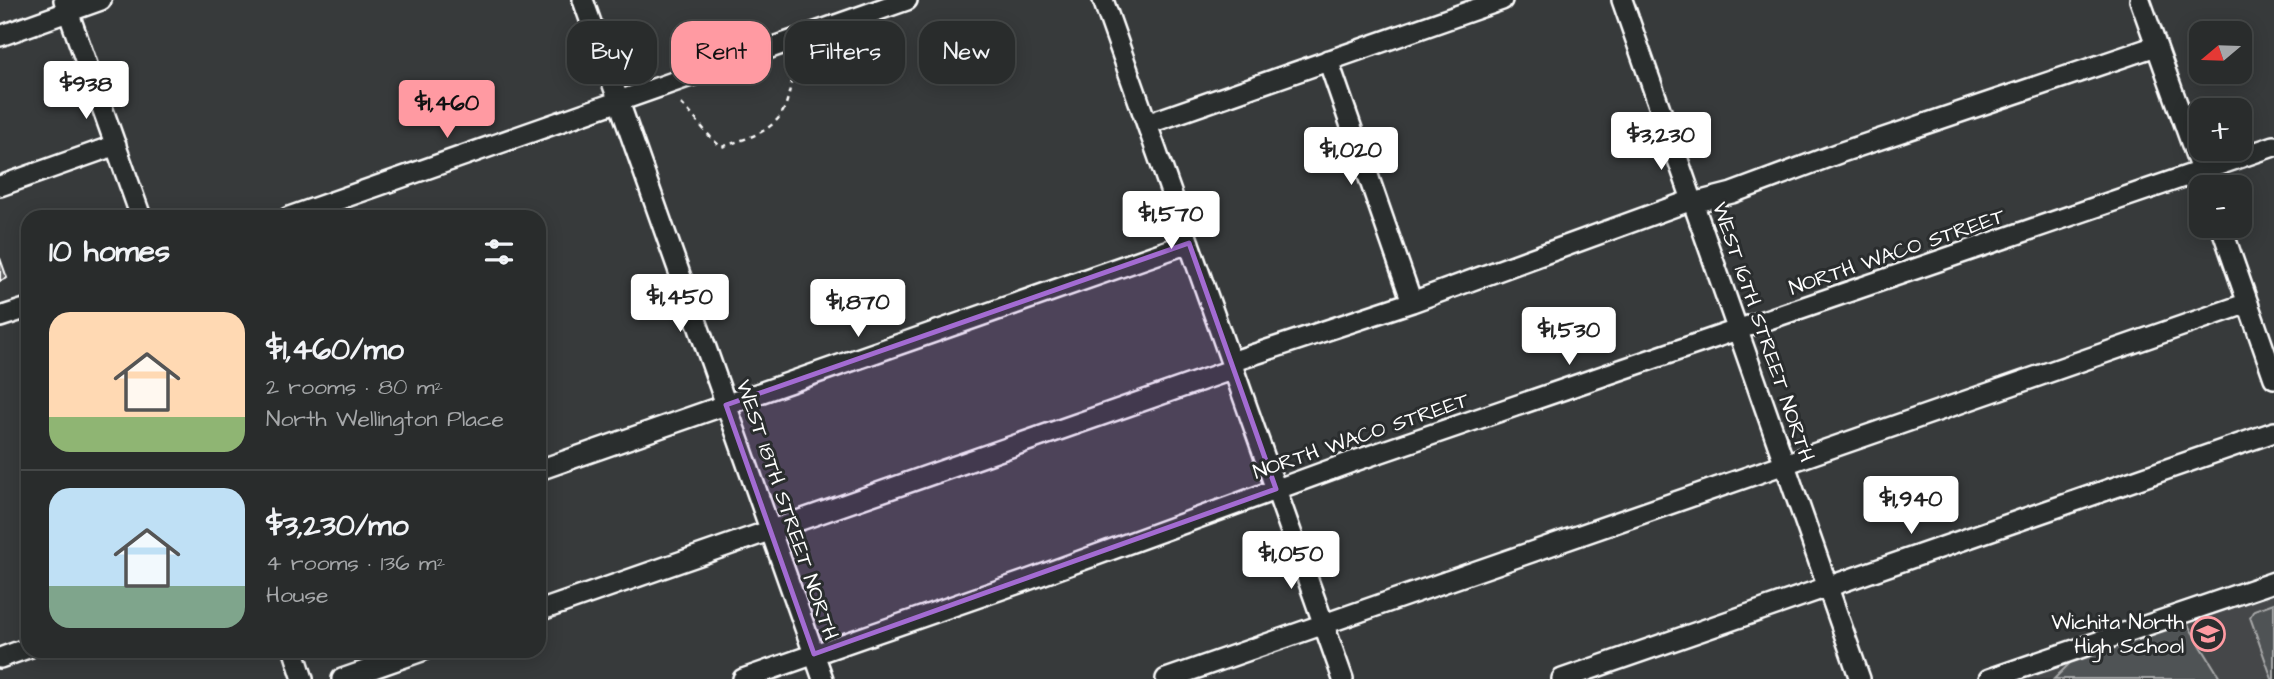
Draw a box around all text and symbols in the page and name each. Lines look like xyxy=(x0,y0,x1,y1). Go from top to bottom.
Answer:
chip: Buy xyxy=(567,21,657,84)
chip: Rent xyxy=(671,21,771,84)
chip: Filters xyxy=(785,21,905,84)
chip: New xyxy=(919,21,1015,84)
north arrow xyxy=(2189,21,2252,84)
map controls xyxy=(2189,21,2252,238)
pin: $938 xyxy=(45,61,127,121)
text: $938 xyxy=(60,68,112,100)
pin: $1,460 xyxy=(390,80,504,140)
text: $1,460 xyxy=(415,87,479,119)
button: + xyxy=(2189,98,2252,161)
pin: $3,230 xyxy=(1604,113,1718,172)
text: $3,230 xyxy=(1627,119,1695,151)
pin: $1,020 xyxy=(1294,128,1408,187)
text: $1,020 xyxy=(1320,134,1382,166)
button: − xyxy=(2189,175,2252,238)
pin: $1,570 xyxy=(1114,191,1228,251)
text: $1,570 xyxy=(1139,198,1203,230)
street label: WEST 16TH STREET NORTH xyxy=(1705,198,1821,466)
street label: NORTH WACO STREET xyxy=(1785,201,2010,303)
text: 10 homes xyxy=(49,231,170,273)
icon: filters xyxy=(480,233,518,271)
pin: $1,450 xyxy=(623,274,737,334)
pin: $1,870 xyxy=(801,280,915,339)
text: $1,450 xyxy=(647,281,713,313)
text: $1,870 xyxy=(826,286,890,318)
pin: $1,530 xyxy=(1512,308,1626,367)
text: $1,530 xyxy=(1538,314,1600,346)
text: $1,460/mo xyxy=(266,329,404,371)
icon: home xyxy=(105,340,189,424)
text: 2 rooms · 80 m² xyxy=(266,371,443,403)
street label: WEST 18TH STREET NORTH xyxy=(729,376,845,644)
street label: NORTH WACO STREET xyxy=(1249,385,1474,487)
text: North Wellington Place xyxy=(266,403,504,435)
pin: $1,940 xyxy=(1854,476,1968,536)
text: $1,940 xyxy=(1879,483,1943,515)
text: $3,230/mo xyxy=(266,505,409,547)
icon: home xyxy=(105,516,189,600)
pin: $1,050 xyxy=(1234,532,1348,591)
text: $1,050 xyxy=(1258,538,1324,570)
text: 4 rooms · 136 m² xyxy=(266,547,445,579)
text: House xyxy=(266,579,329,611)
place label: Wichita North High School xyxy=(2051,608,2185,663)
school or university icon: Wichita North High School xyxy=(2189,615,2227,653)

